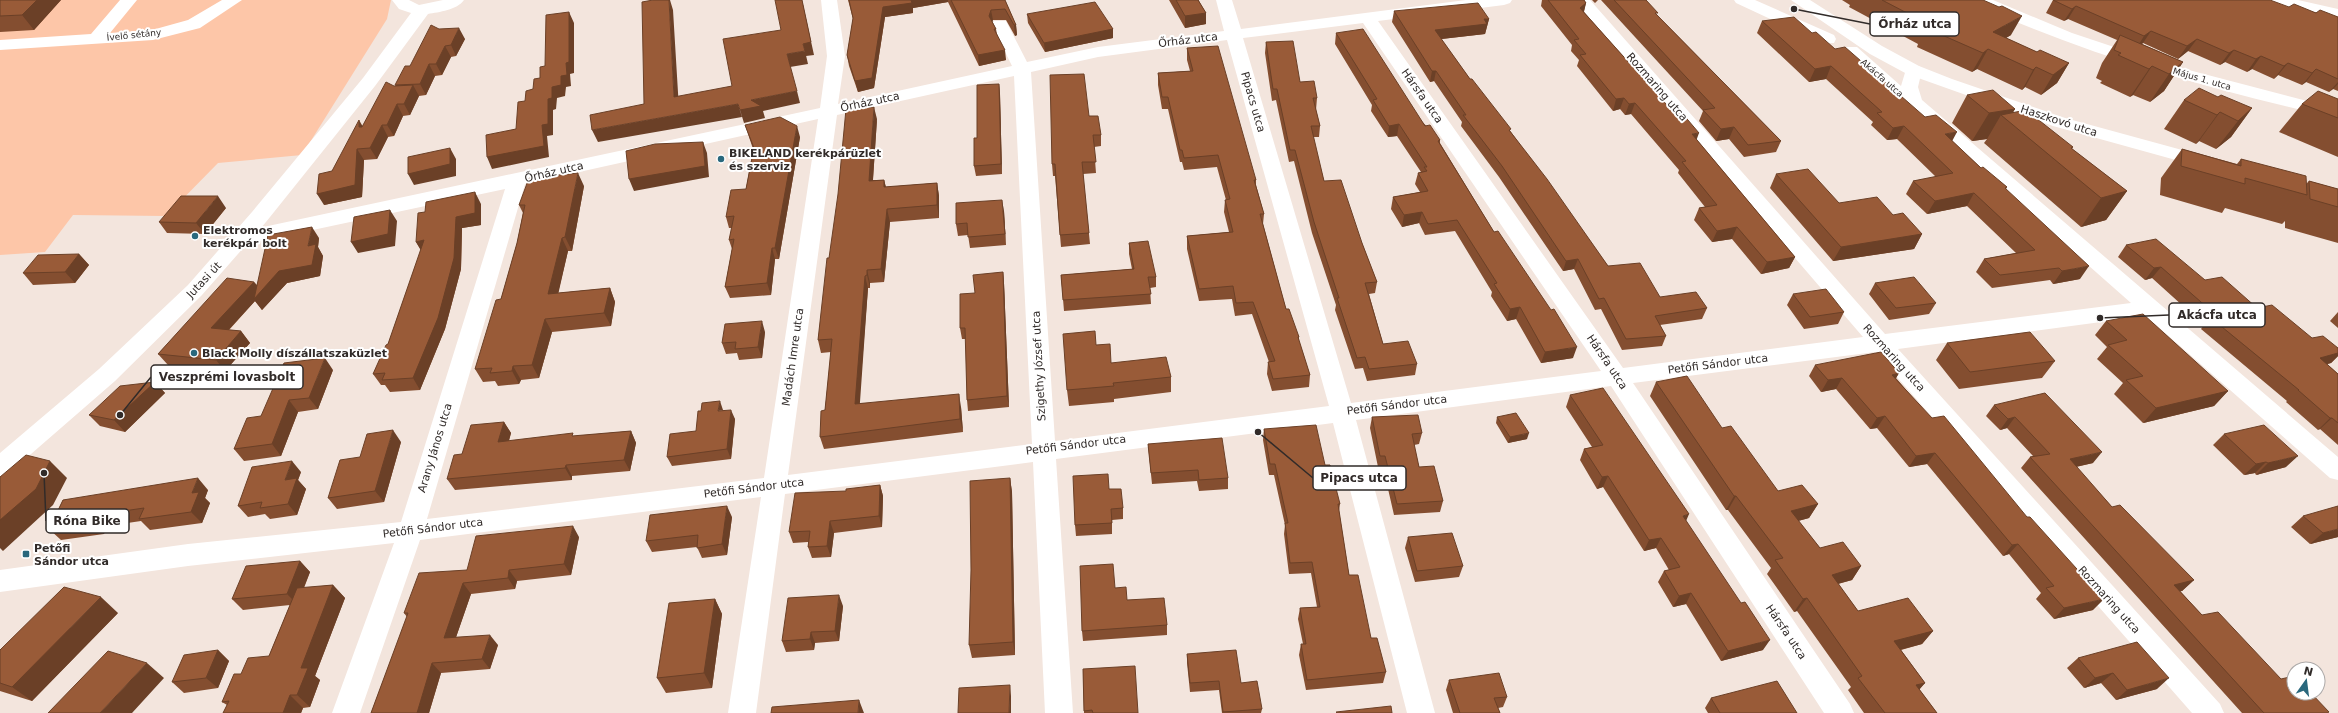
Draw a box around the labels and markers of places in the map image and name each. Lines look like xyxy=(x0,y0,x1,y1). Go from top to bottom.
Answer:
callout: Őrház utca xyxy=(1870,12,1959,36)
place label: BIKELAND kerékpárüzlet és szerviz xyxy=(729,147,881,173)
marker: BIKELAND kerékpárüzlet és szerviz xyxy=(716,154,726,164)
place label: Elektromos kerékpár bolt xyxy=(203,224,287,250)
marker: Elektromos kerékpár bolt xyxy=(190,231,200,241)
callout: Akácfa utca xyxy=(2169,303,2265,327)
place label: Black Molly díszállatszaküzlet xyxy=(202,347,387,360)
marker: Black Molly díszállatszaküzlet xyxy=(189,348,199,358)
callout: Veszprémi lovasbolt xyxy=(151,365,303,389)
callout: Pipacs utca xyxy=(1313,466,1406,490)
callout: Róna Bike xyxy=(46,509,129,533)
place label: Petőfi Sándor utca xyxy=(34,542,109,568)
marker: Petőfi Sándor utca xyxy=(21,549,31,559)

